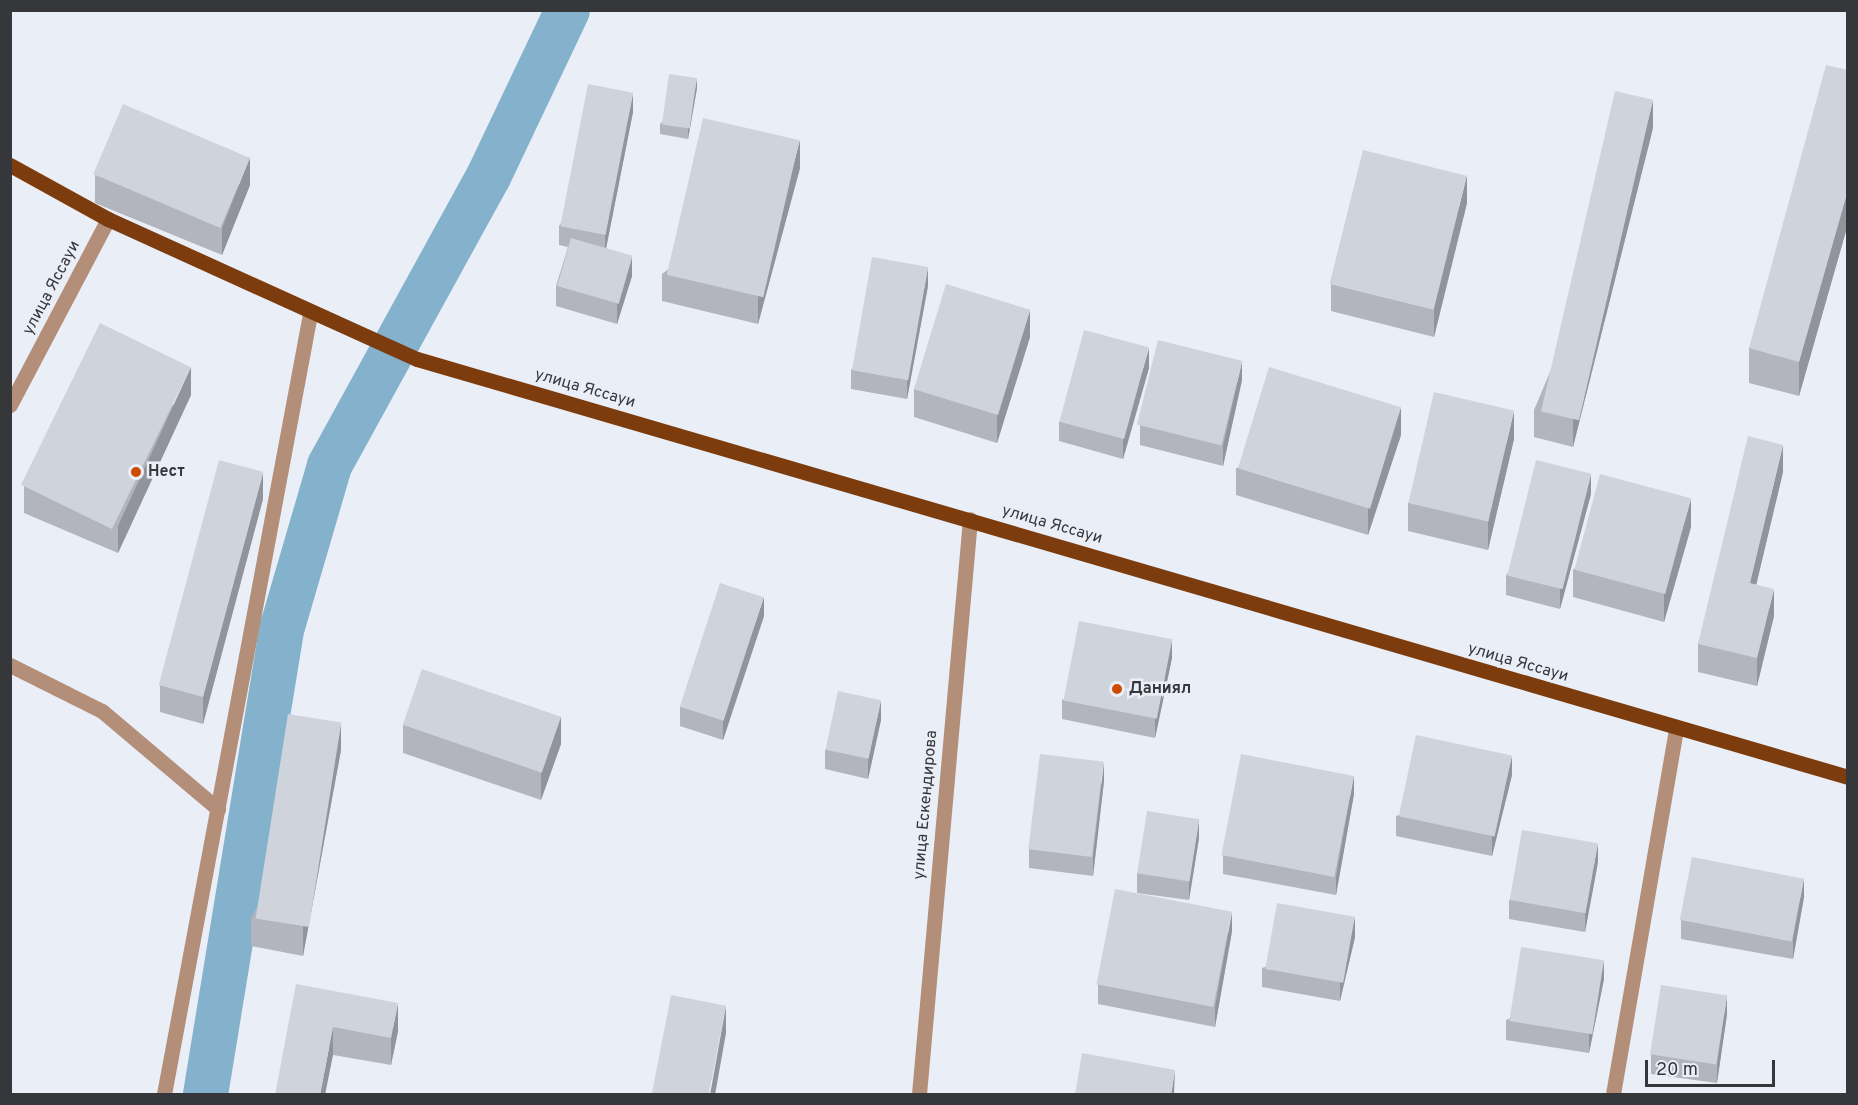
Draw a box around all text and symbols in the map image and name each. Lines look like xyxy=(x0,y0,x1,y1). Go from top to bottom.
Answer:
street label: улица Яссауи xyxy=(19,238,85,338)
street label: улица Яссауи xyxy=(532,365,638,413)
place label: Нест xyxy=(148,462,185,482)
marker: Нест xyxy=(129,465,143,479)
street label: улица Яссауи xyxy=(999,501,1105,549)
street label: улица Яссауи xyxy=(1465,639,1571,687)
place label: Даниял xyxy=(1129,679,1191,699)
marker: Даниял xyxy=(1110,682,1124,696)
street label: улица Ескендирова xyxy=(910,730,942,880)
scale bar xyxy=(1648,1048,1778,1086)
text: 20 m xyxy=(1656,1059,1698,1082)

